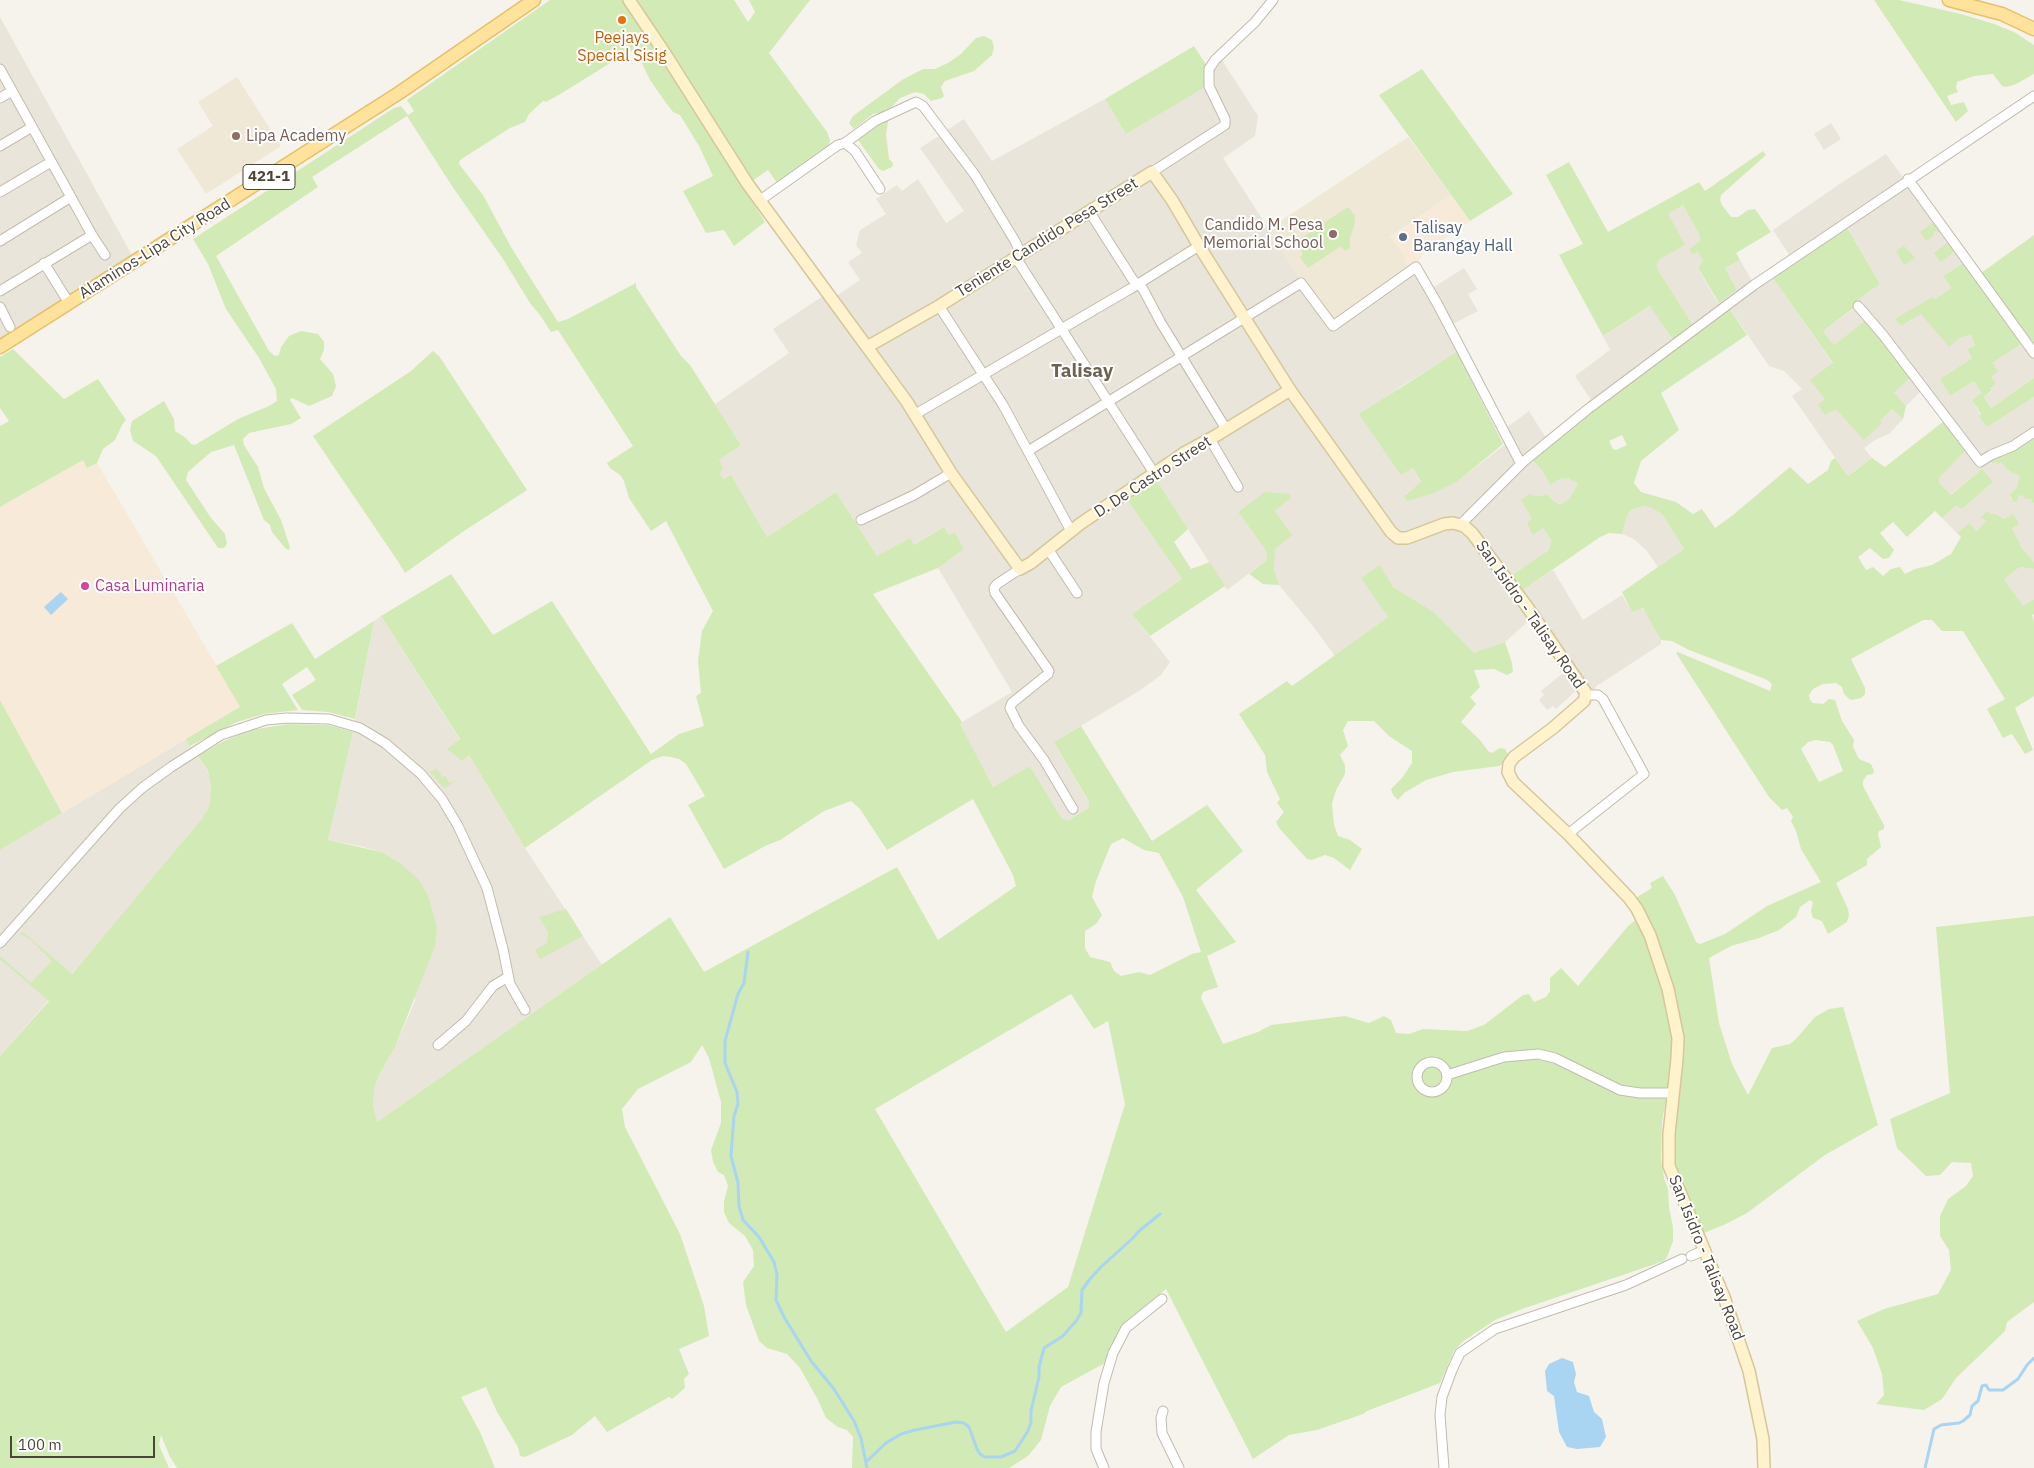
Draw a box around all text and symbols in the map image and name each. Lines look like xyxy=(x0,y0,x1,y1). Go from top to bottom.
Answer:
marker: Peejays Special Sisig xyxy=(616,14,628,26)
place label: Peejays Special Sisig xyxy=(577,28,667,66)
place label: Lipa Academy xyxy=(246,126,346,146)
marker: Lipa Academy xyxy=(230,130,242,142)
road number: 421-1 xyxy=(243,164,295,190)
street label: Teniente Candido Pesa Street xyxy=(952,174,1142,302)
street label: Alaminos-Lipa City Road xyxy=(76,195,234,303)
place label: Candido M. Pesa Memorial School xyxy=(1203,215,1323,253)
place label: Talisay Barangay Hall xyxy=(1413,218,1513,256)
marker: Candido M. Pesa Memorial School xyxy=(1327,228,1339,240)
marker: Talisay Barangay Hall xyxy=(1397,231,1409,243)
district label: Talisay xyxy=(1051,361,1113,383)
street label: D. De Castro Street xyxy=(1091,432,1215,522)
street label: San Isidro - Talisay Road xyxy=(1471,537,1589,693)
place label: Casa Luminaria xyxy=(95,576,205,596)
marker: Casa Luminaria xyxy=(79,580,91,592)
street label: San Isidro - Talisay Road xyxy=(1664,1173,1748,1343)
scale bar xyxy=(12,1426,158,1458)
text: 100 m xyxy=(18,1435,62,1454)

